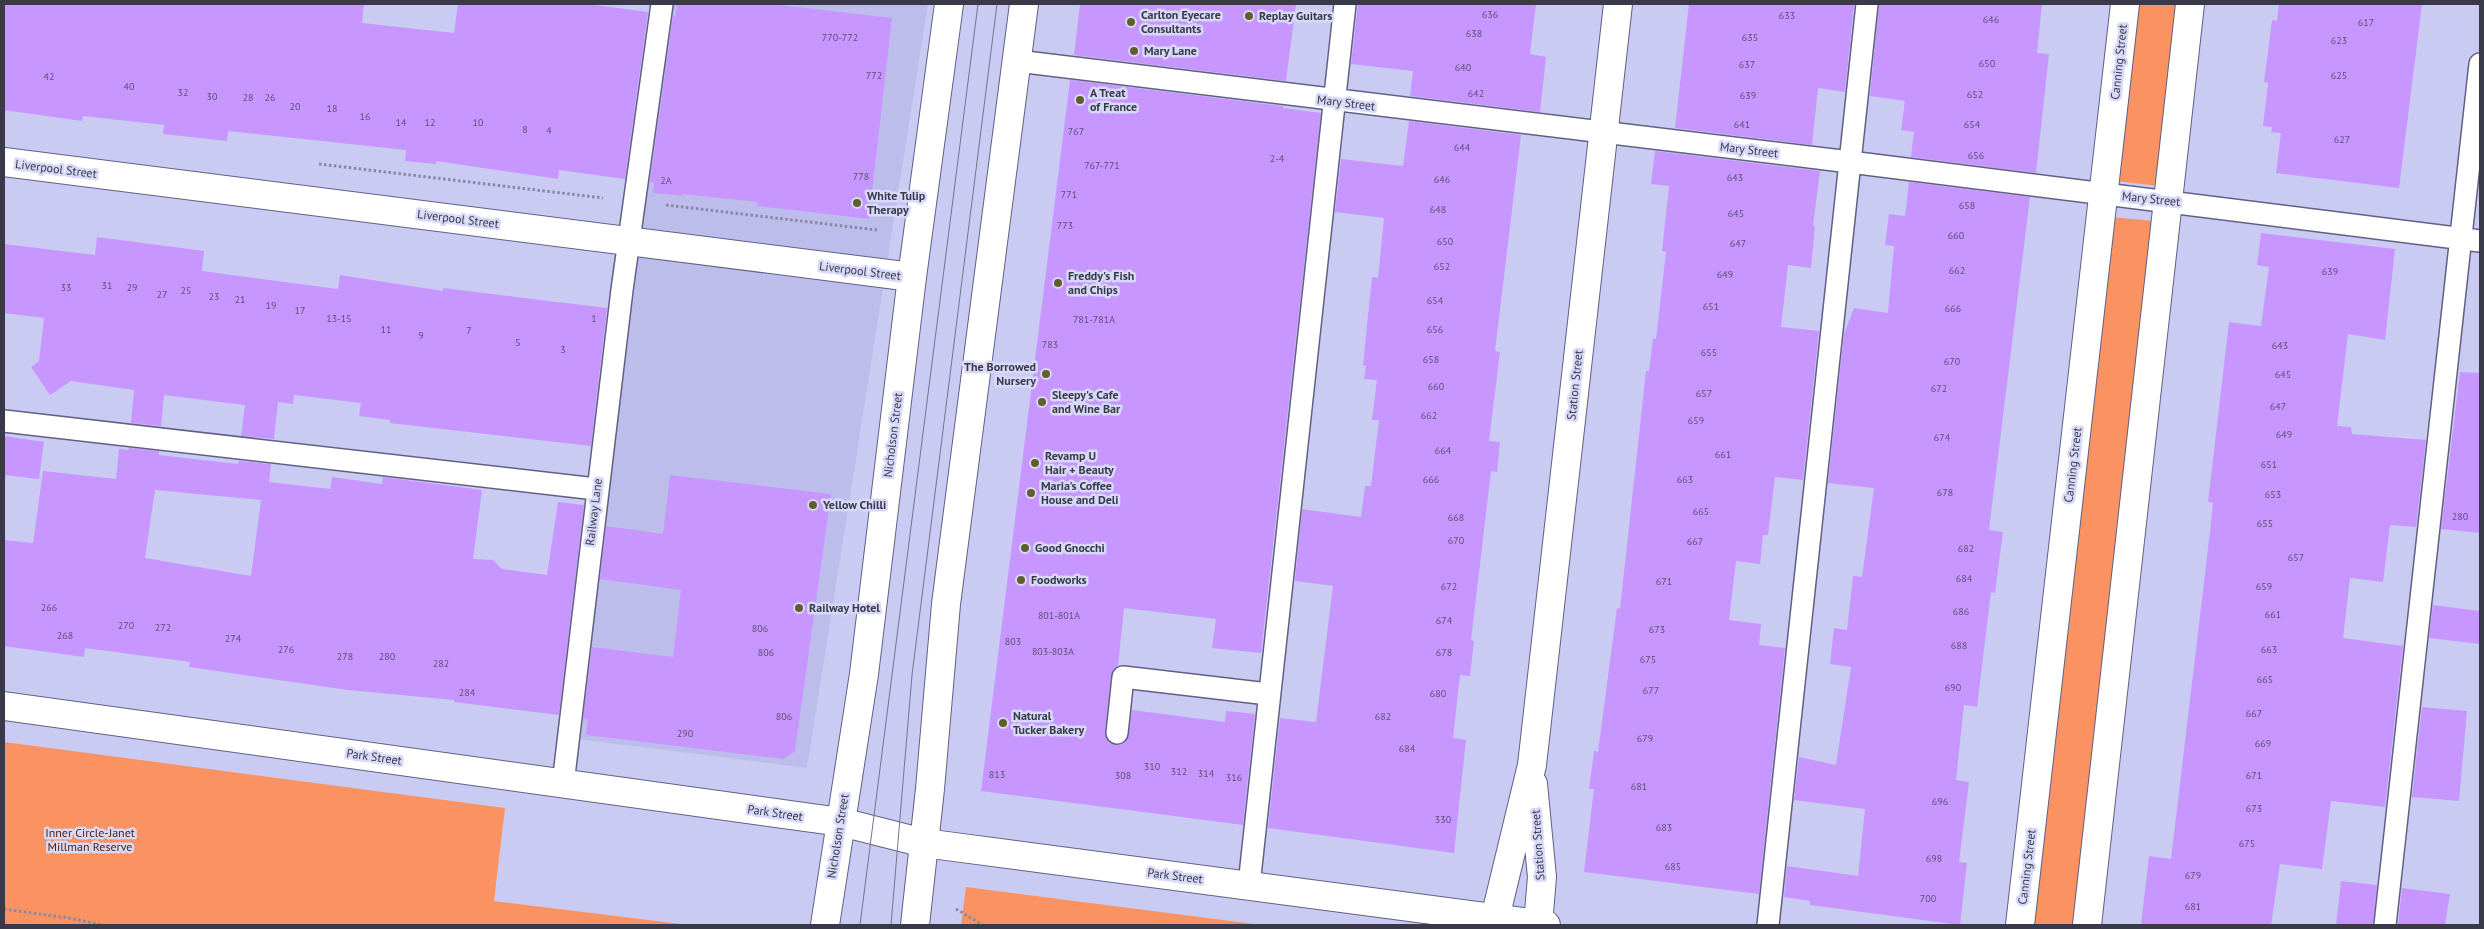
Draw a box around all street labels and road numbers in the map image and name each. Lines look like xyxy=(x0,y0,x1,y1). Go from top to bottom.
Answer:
street label: Canning Street xyxy=(2107,23,2130,100)
street label: Mary Street xyxy=(1316,91,1376,114)
street label: Mary Street xyxy=(1719,138,1779,161)
street label: Liverpool Street xyxy=(14,156,98,181)
street label: Mary Street xyxy=(2121,188,2181,209)
street label: Liverpool Street xyxy=(416,206,500,231)
street label: Liverpool Street xyxy=(818,258,902,283)
street label: Station Street xyxy=(1563,349,1586,421)
street label: Nicholson Street xyxy=(880,392,905,478)
street label: Canning Street xyxy=(2060,426,2085,503)
street label: Railway Lane xyxy=(582,478,605,546)
street label: Park Street xyxy=(346,745,403,768)
street label: Nicholson Street xyxy=(823,793,852,879)
street label: Park Street xyxy=(747,801,804,824)
street label: Station Street xyxy=(1528,809,1547,881)
street label: Canning Street xyxy=(2014,828,2039,905)
street label: Park Street xyxy=(1147,865,1204,886)

